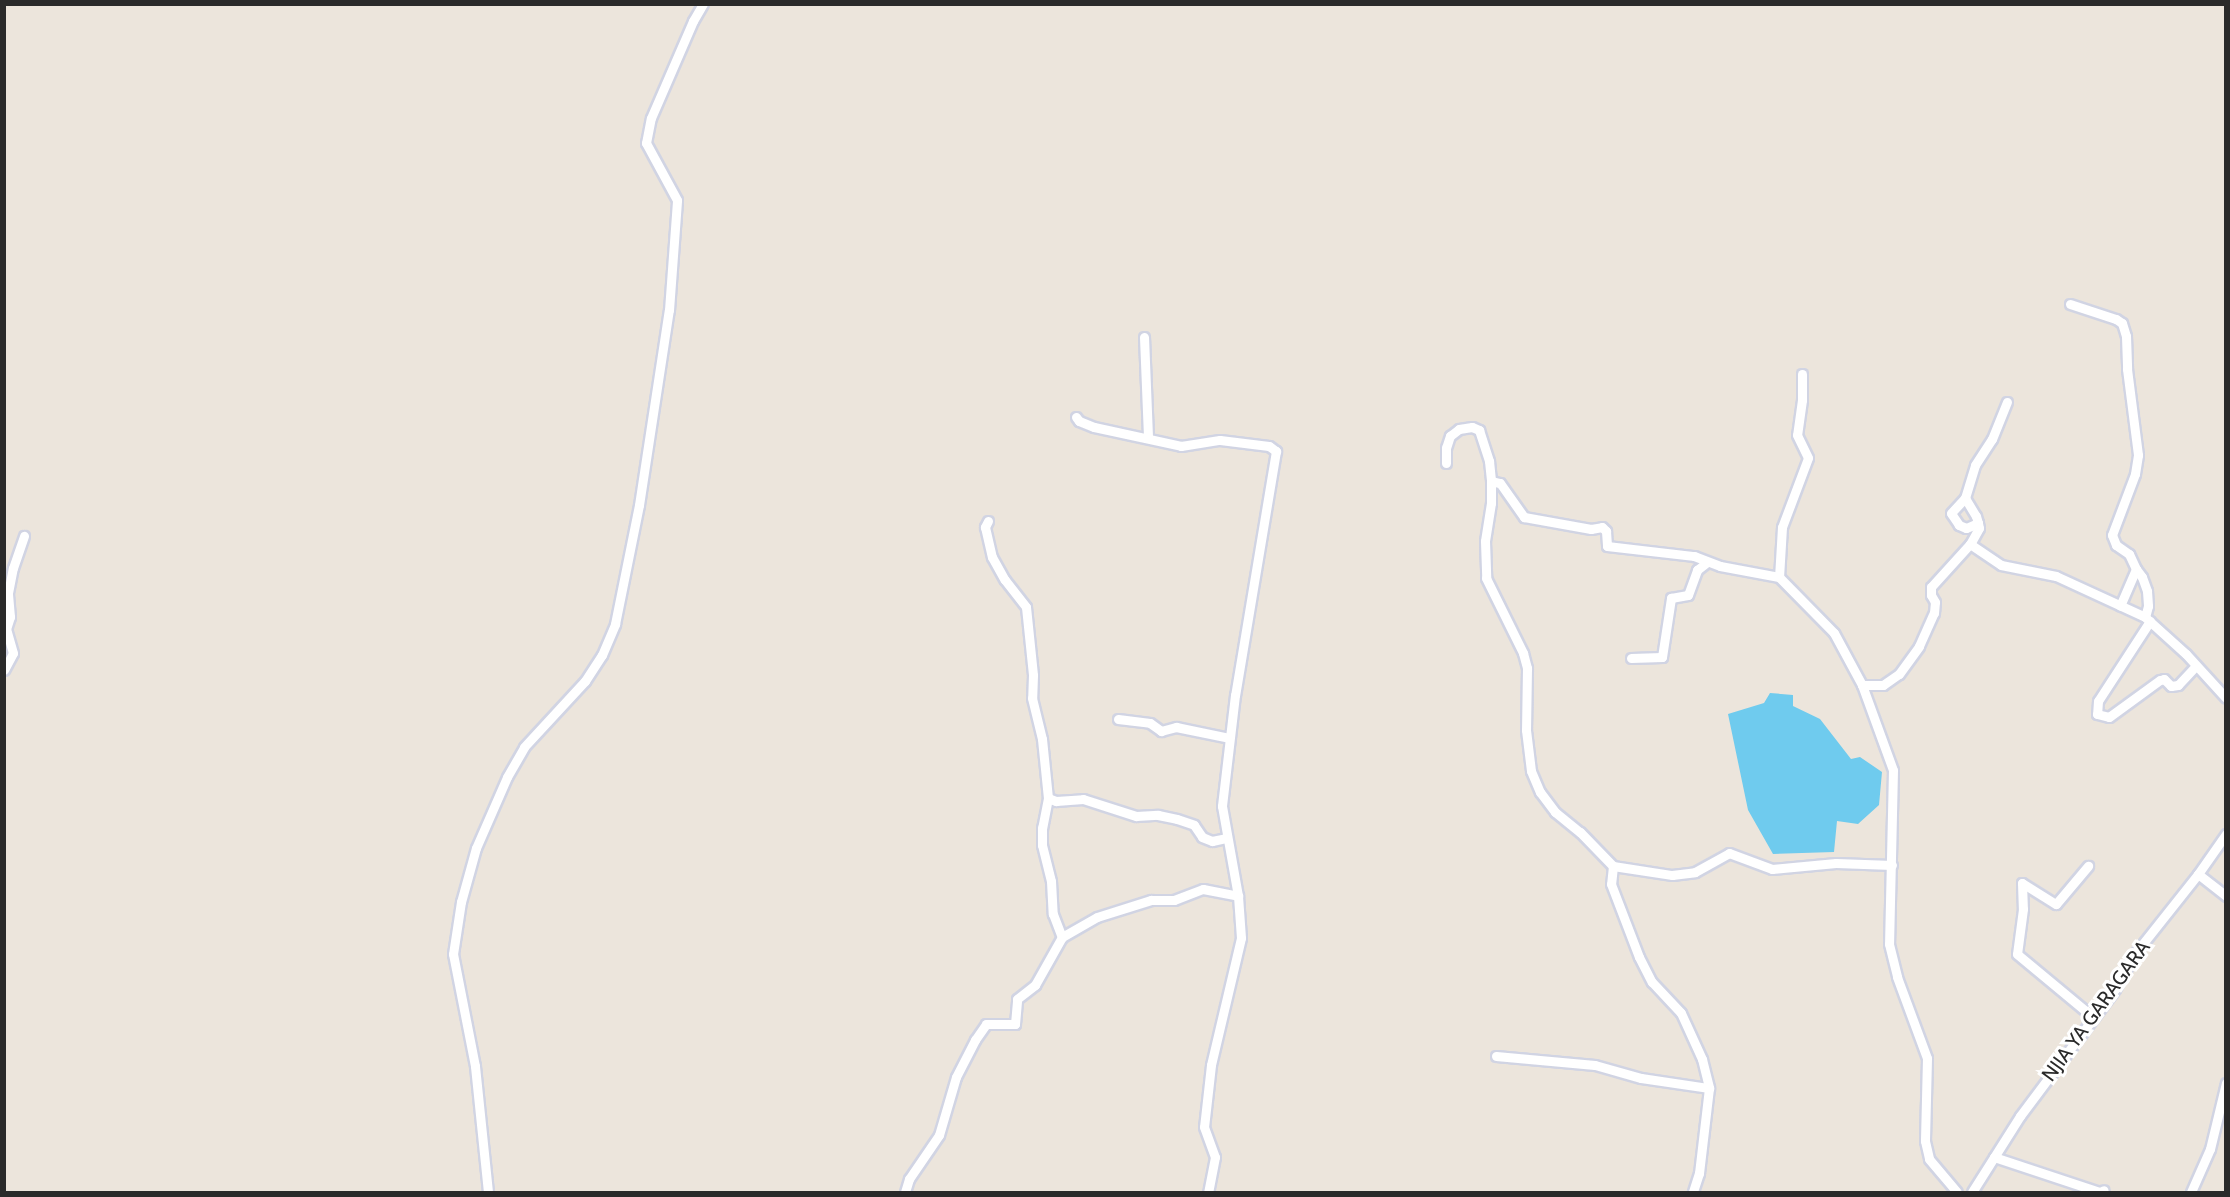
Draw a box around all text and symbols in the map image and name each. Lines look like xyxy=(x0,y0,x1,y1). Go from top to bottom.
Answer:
street label: NJIA YA GARAGARA xyxy=(2037,936,2155,1086)

